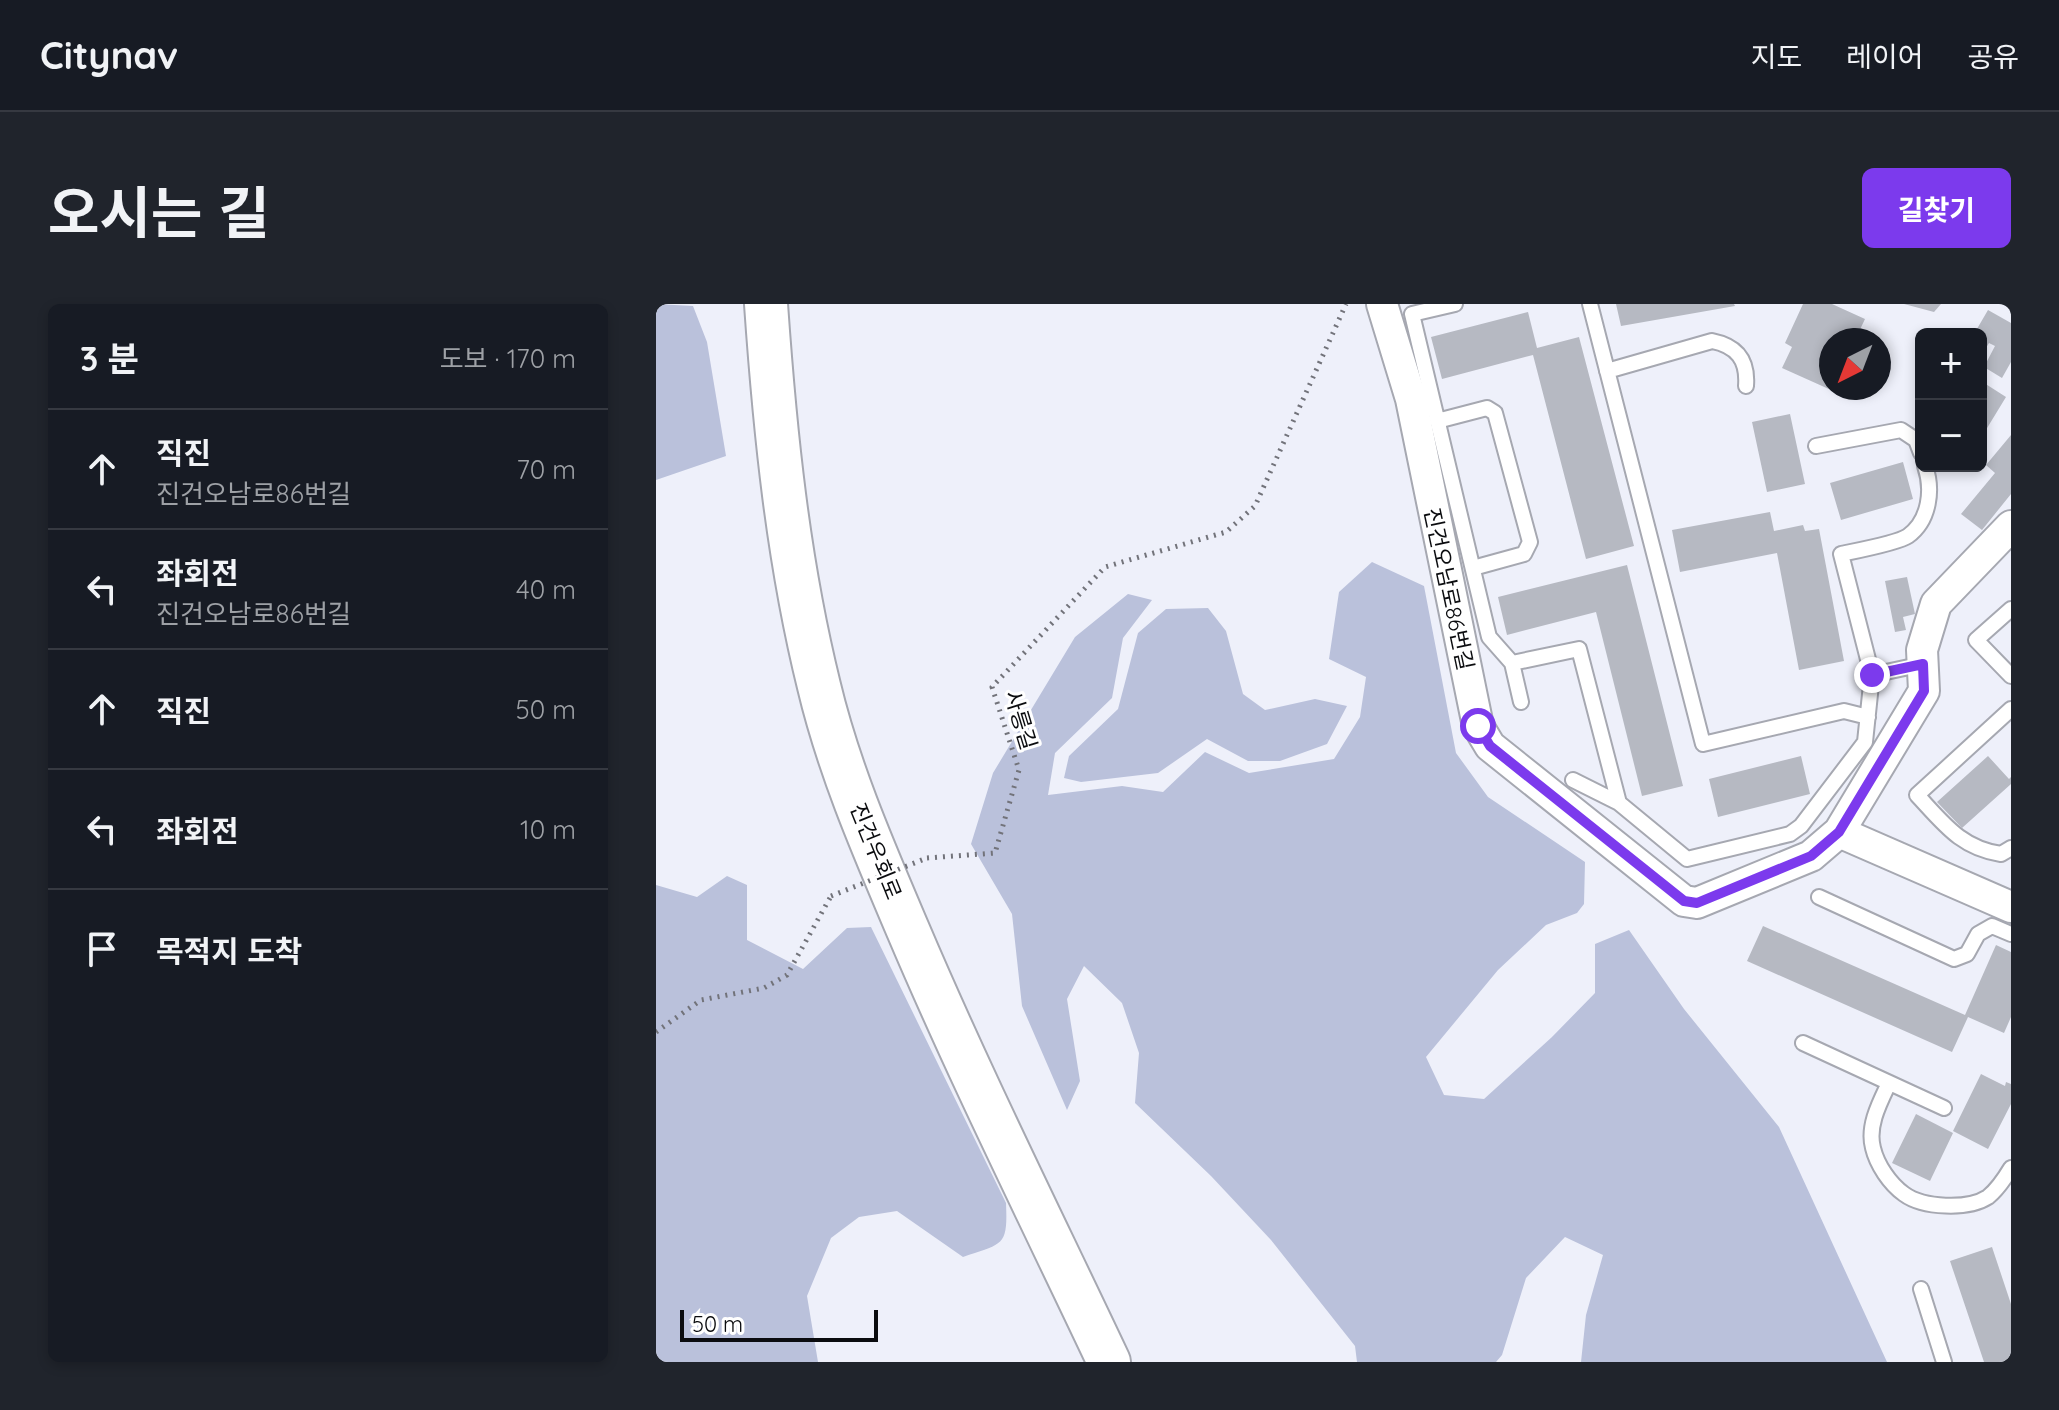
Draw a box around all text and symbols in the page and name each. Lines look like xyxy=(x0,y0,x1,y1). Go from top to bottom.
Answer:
text: Citynav xyxy=(40,31,178,79)
text: 지도 xyxy=(1751,39,1802,74)
text: 레이어 xyxy=(1846,39,1923,74)
text: 공유 xyxy=(1967,39,2019,74)
button: 길찾기 xyxy=(1862,168,2011,248)
text: 오시는 길 xyxy=(48,177,270,247)
north arrow xyxy=(1819,328,1891,400)
map controls xyxy=(1915,328,1987,472)
button: + xyxy=(1915,328,1987,400)
text: 3 분 xyxy=(80,337,139,380)
text: 도보 · 170 m xyxy=(440,342,576,375)
button: − xyxy=(1915,400,1987,472)
text: 직진 xyxy=(156,434,211,472)
icon: ahead xyxy=(80,447,124,491)
text: 70 m xyxy=(516,453,576,486)
text: 진건오남로86번길 xyxy=(156,477,351,510)
street label: 진건오남로86번길 xyxy=(1418,505,1480,673)
text: 좌회전 xyxy=(156,554,239,592)
icon: left xyxy=(80,567,124,611)
text: 40 m xyxy=(516,573,576,606)
text: 진건오남로86번길 xyxy=(156,597,351,630)
route end xyxy=(1854,657,1890,693)
icon: ahead xyxy=(80,687,124,731)
street label: 사릉길 xyxy=(999,687,1043,753)
text: 직진 xyxy=(156,692,211,730)
text: 50 m xyxy=(516,693,576,726)
route start xyxy=(1460,708,1496,744)
street label: 진건우회로 xyxy=(844,799,908,903)
icon: left xyxy=(80,807,124,851)
text: 좌회전 xyxy=(156,812,239,850)
text: 10 m xyxy=(520,813,576,846)
icon: arrive xyxy=(80,927,124,971)
text: 목적지 도착 xyxy=(156,932,302,970)
scale bar xyxy=(680,1306,878,1342)
text: 50 m xyxy=(692,1310,743,1338)

